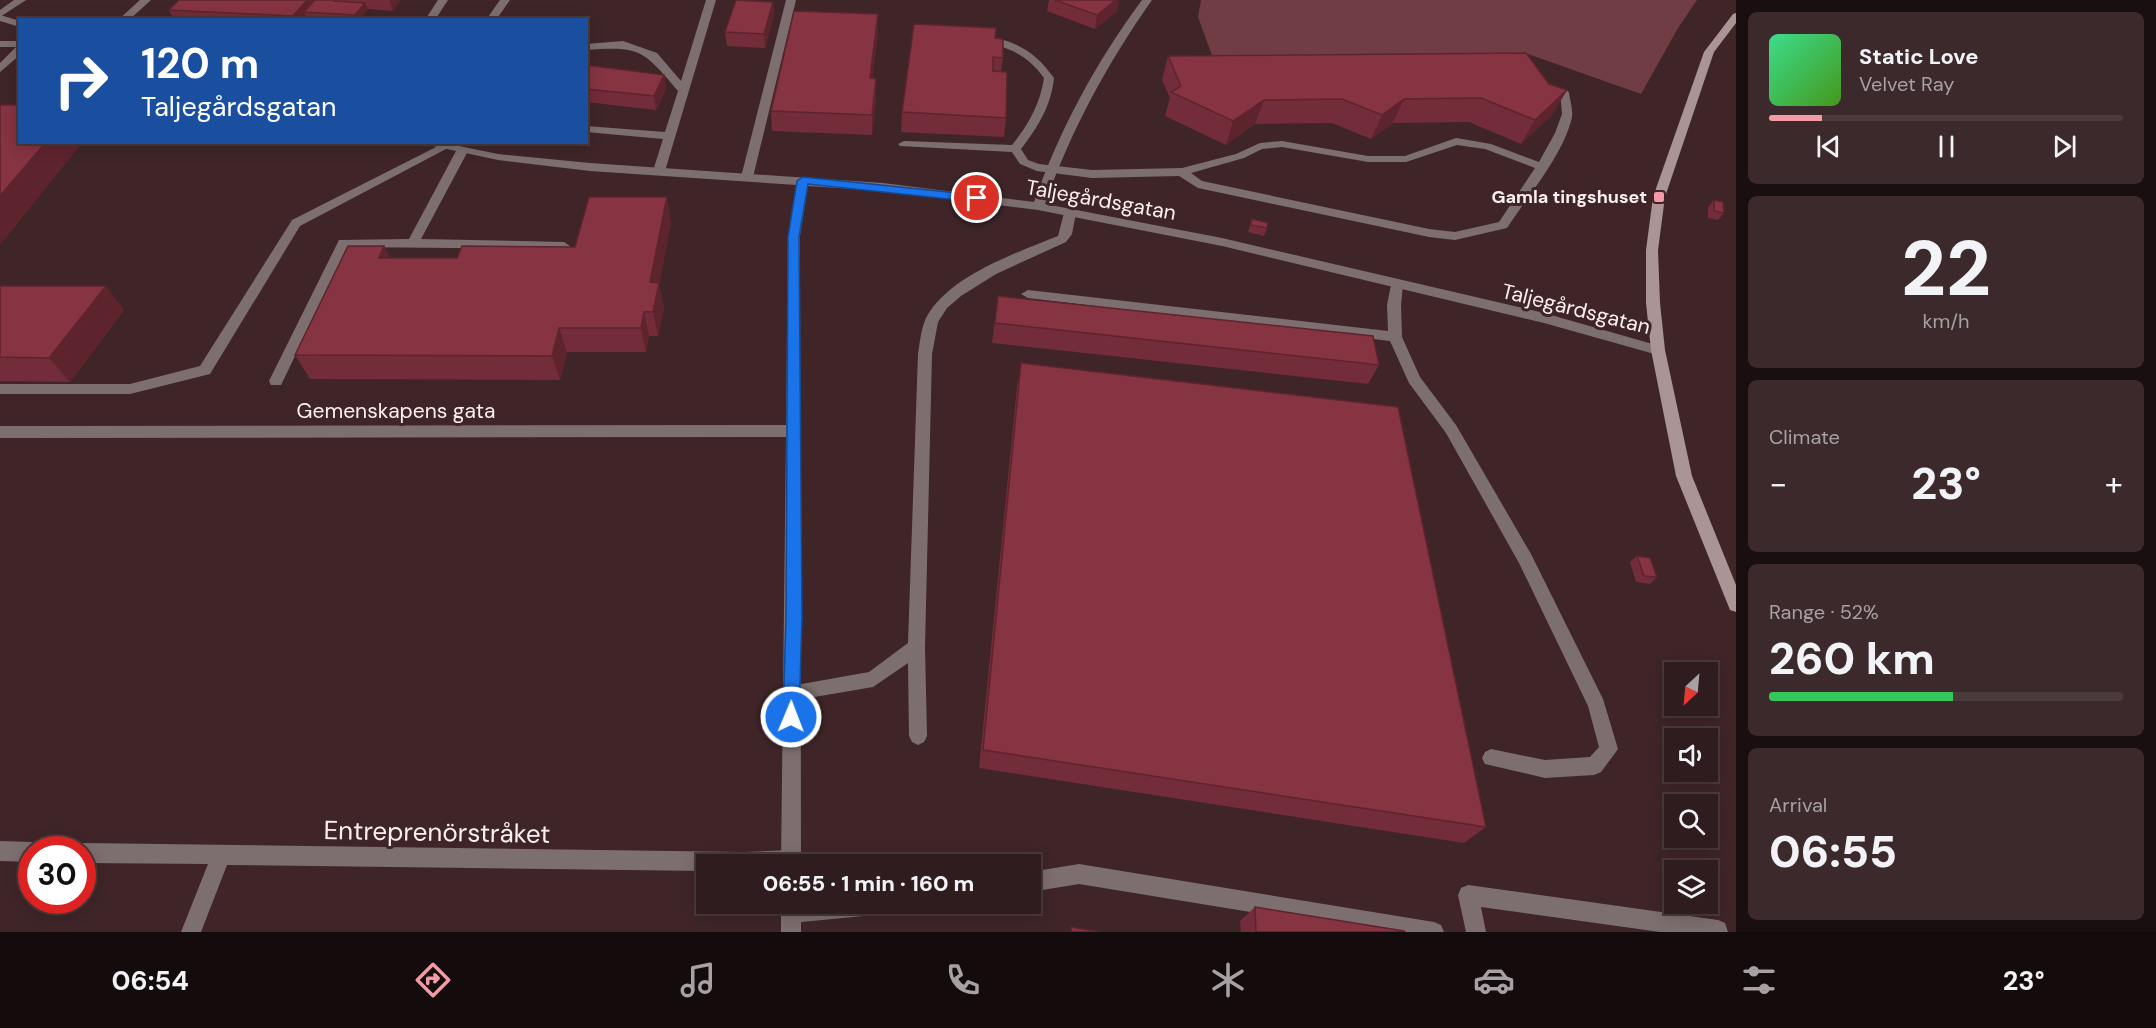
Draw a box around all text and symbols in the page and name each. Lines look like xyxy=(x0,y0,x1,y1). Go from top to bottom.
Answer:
text: 120 m xyxy=(141,36,259,91)
icon: right xyxy=(42,42,120,120)
text: Static Love xyxy=(1859,42,1979,71)
text: Velvet Ray xyxy=(1859,71,1954,97)
text: Taljegårdsgatan xyxy=(141,89,337,124)
icon: previous xyxy=(1812,130,1845,163)
icon: pause xyxy=(1930,130,1963,163)
icon: next xyxy=(2048,130,2081,163)
pin xyxy=(951,172,1002,223)
street label: Taljegårdsgatan xyxy=(1024,173,1178,227)
icon: arrive xyxy=(960,181,993,214)
place label: Gamla tingshuset xyxy=(1491,185,1647,209)
marker: Gamla tingshuset xyxy=(1652,190,1666,204)
text: 22 xyxy=(1901,218,1991,319)
street label: Taljegårdsgatan xyxy=(1499,277,1653,341)
text: km/h xyxy=(1922,308,1970,334)
street label: Gemenskapens gata xyxy=(297,397,495,425)
text: Climate xyxy=(1769,424,1840,450)
text: 23° xyxy=(1911,454,1981,513)
text: − xyxy=(1769,462,1787,505)
text: + xyxy=(2105,462,2123,505)
text: Range · 52% xyxy=(1769,599,1879,625)
text: 260 km xyxy=(1769,629,1935,688)
north arrow xyxy=(1664,662,1718,716)
map controls xyxy=(1664,662,1718,914)
position arrow xyxy=(759,685,823,749)
button: sound xyxy=(1664,728,1718,782)
text: Arrival xyxy=(1769,792,1827,818)
button: search xyxy=(1664,794,1718,848)
street label: Entreprenörstråket xyxy=(323,813,551,851)
text: 06:55 xyxy=(1769,822,1897,881)
speed limit sign: 30 xyxy=(18,836,96,914)
button: layers xyxy=(1664,860,1718,914)
text: 06:55 · 1 min · 160 m xyxy=(763,869,974,898)
icon: directions xyxy=(412,959,454,1001)
icon: music xyxy=(677,959,719,1001)
icon: phone xyxy=(942,959,984,1001)
icon: climate xyxy=(1207,959,1249,1001)
icon: car xyxy=(1473,959,1515,1001)
icon: filters xyxy=(1738,959,1780,1001)
text: 06:54 xyxy=(112,963,189,998)
text: 23° xyxy=(2003,963,2044,998)

